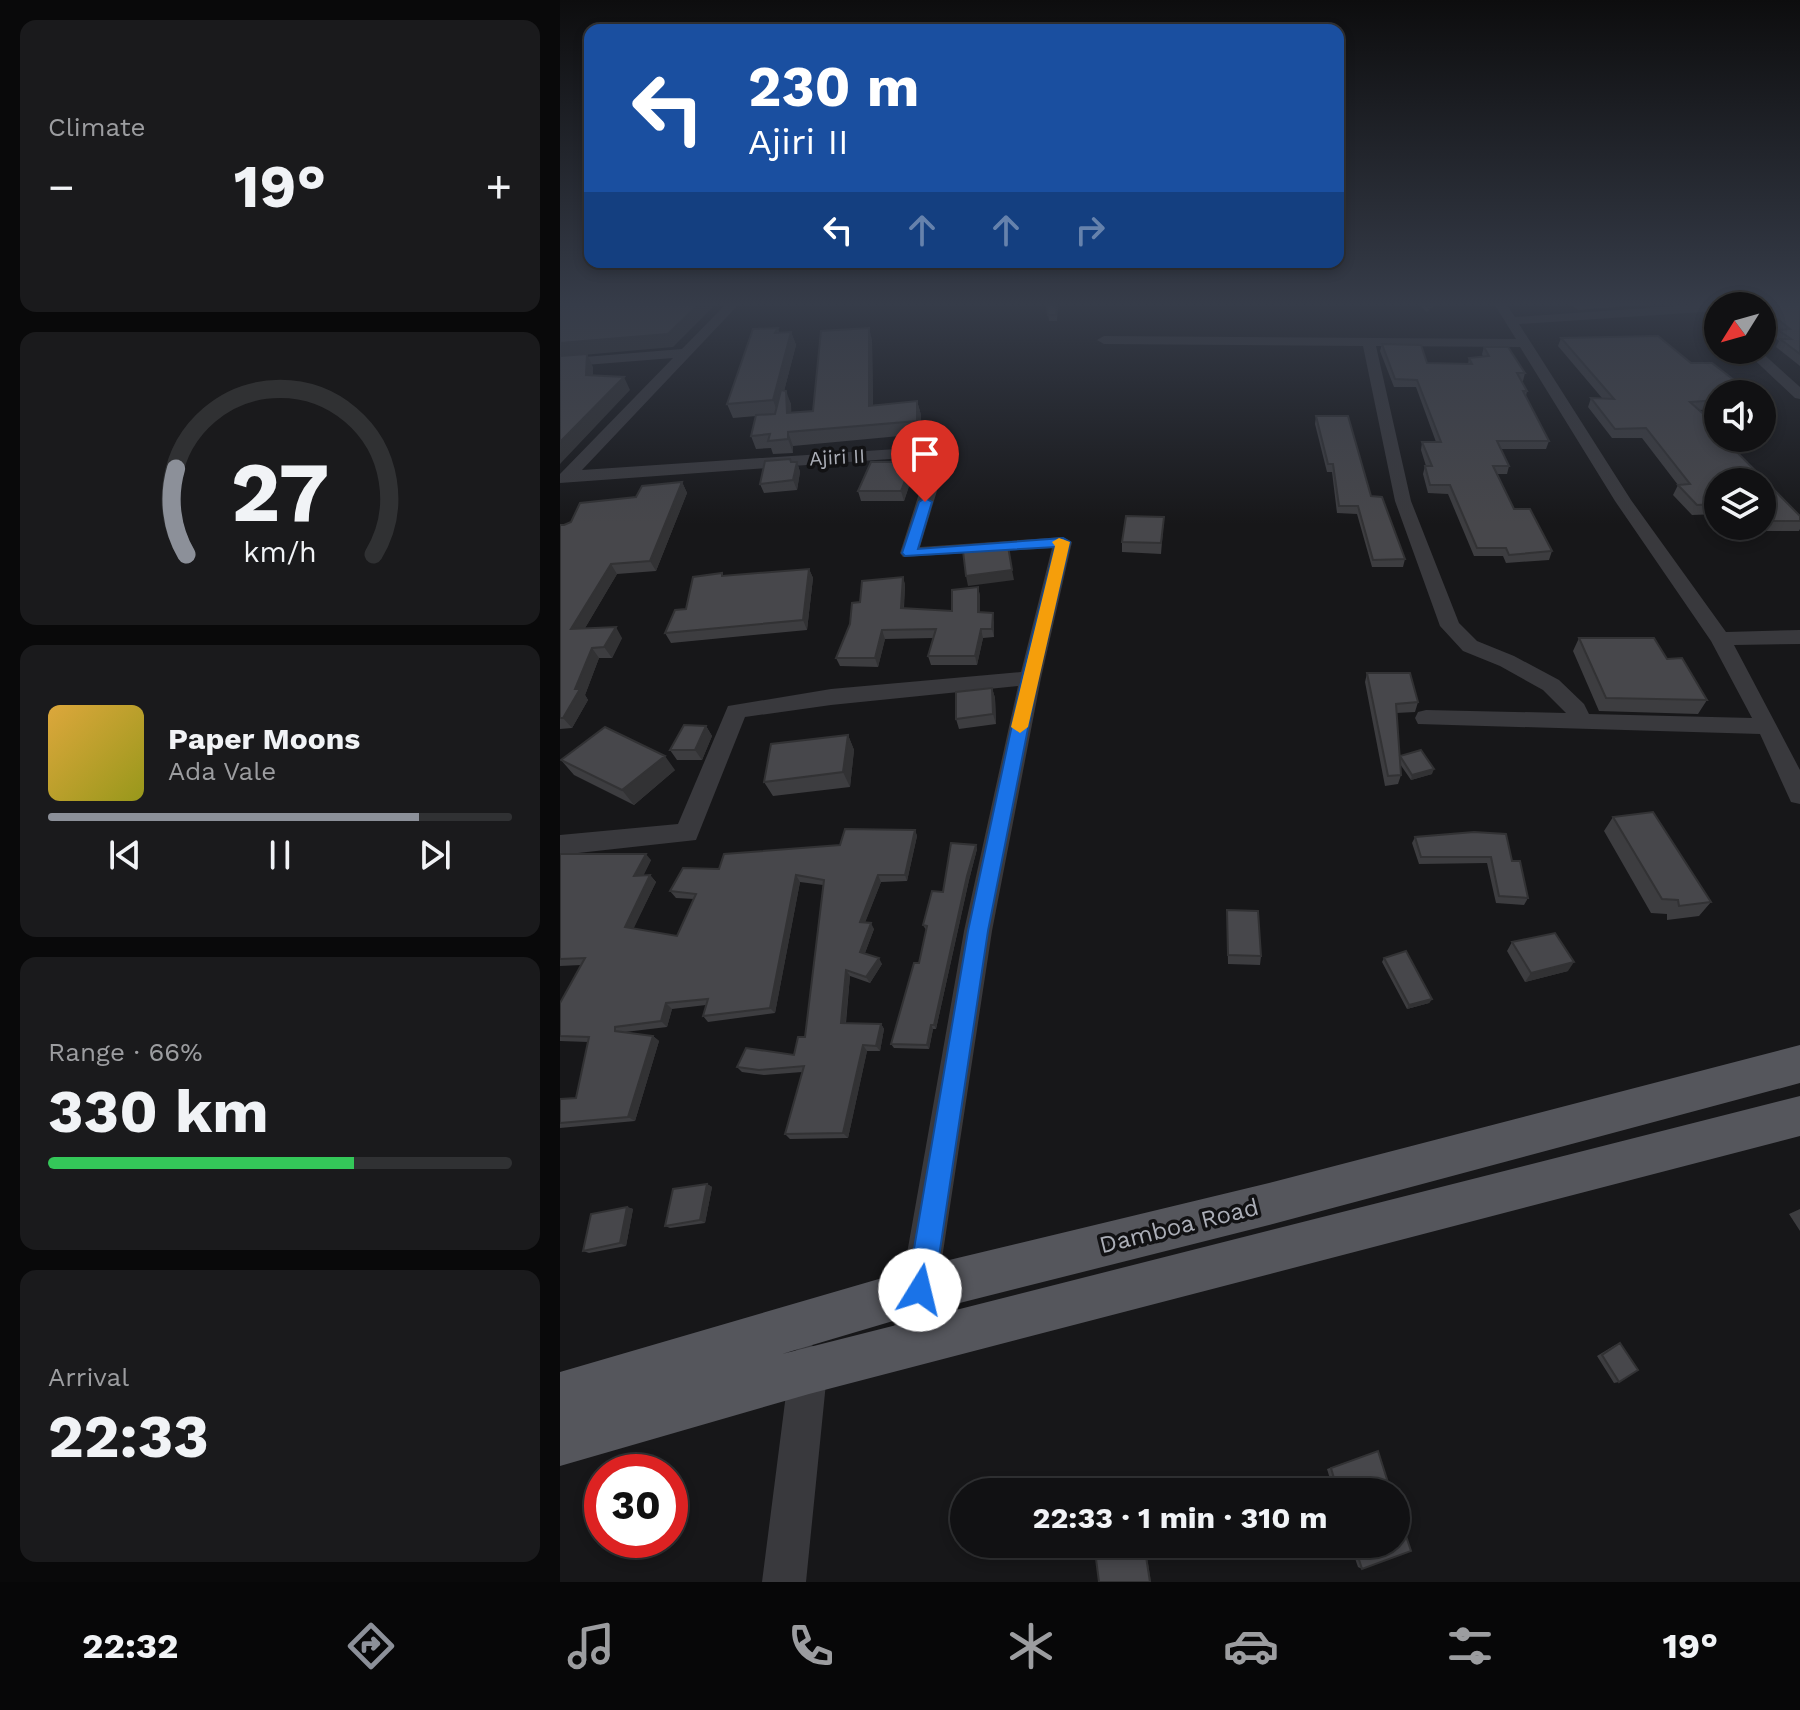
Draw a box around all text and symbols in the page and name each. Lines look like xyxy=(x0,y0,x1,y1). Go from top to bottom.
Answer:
text: 230 m xyxy=(748,54,919,120)
icon: left xyxy=(616,56,720,160)
text: Climate xyxy=(48,112,146,142)
text: Ajiri II xyxy=(748,121,849,163)
text: 19° xyxy=(234,151,326,222)
text: − xyxy=(48,161,75,213)
text: + xyxy=(485,161,512,213)
icon: left xyxy=(816,208,860,252)
icon: ahead xyxy=(900,208,944,252)
icon: ahead xyxy=(984,208,1028,252)
icon: right xyxy=(1068,208,1112,252)
north arrow xyxy=(1704,292,1776,364)
map controls xyxy=(1704,292,1776,540)
button: sound xyxy=(1704,380,1776,452)
pin xyxy=(891,420,959,502)
icon: arrive xyxy=(903,432,947,476)
text: 27 xyxy=(231,443,329,540)
street label: Ajiri II xyxy=(808,444,866,470)
button: layers xyxy=(1704,468,1776,540)
text: km/h xyxy=(243,535,317,569)
text: Paper Moons xyxy=(168,721,360,756)
text: Ada Vale xyxy=(168,756,276,786)
icon: previous xyxy=(103,833,147,877)
icon: pause xyxy=(258,833,302,877)
icon: next xyxy=(413,833,457,877)
text: Range · 66% xyxy=(48,1037,202,1067)
text: 330 km xyxy=(48,1076,269,1147)
street label: Damboa Road xyxy=(1097,1193,1261,1259)
position arrow xyxy=(878,1248,962,1332)
text: Arrival xyxy=(48,1362,129,1392)
text: 22:33 xyxy=(48,1401,209,1472)
speed limit sign: 30 xyxy=(584,1454,688,1558)
text: 22:33 · 1 min · 310 m xyxy=(1033,1500,1327,1535)
icon: directions xyxy=(343,1618,399,1674)
icon: music xyxy=(563,1618,619,1674)
icon: phone xyxy=(783,1618,839,1674)
icon: climate xyxy=(1003,1618,1059,1674)
icon: car xyxy=(1223,1618,1279,1674)
icon: filters xyxy=(1442,1618,1498,1674)
text: 22:32 xyxy=(82,1625,179,1667)
text: 19° xyxy=(1662,1625,1718,1667)

